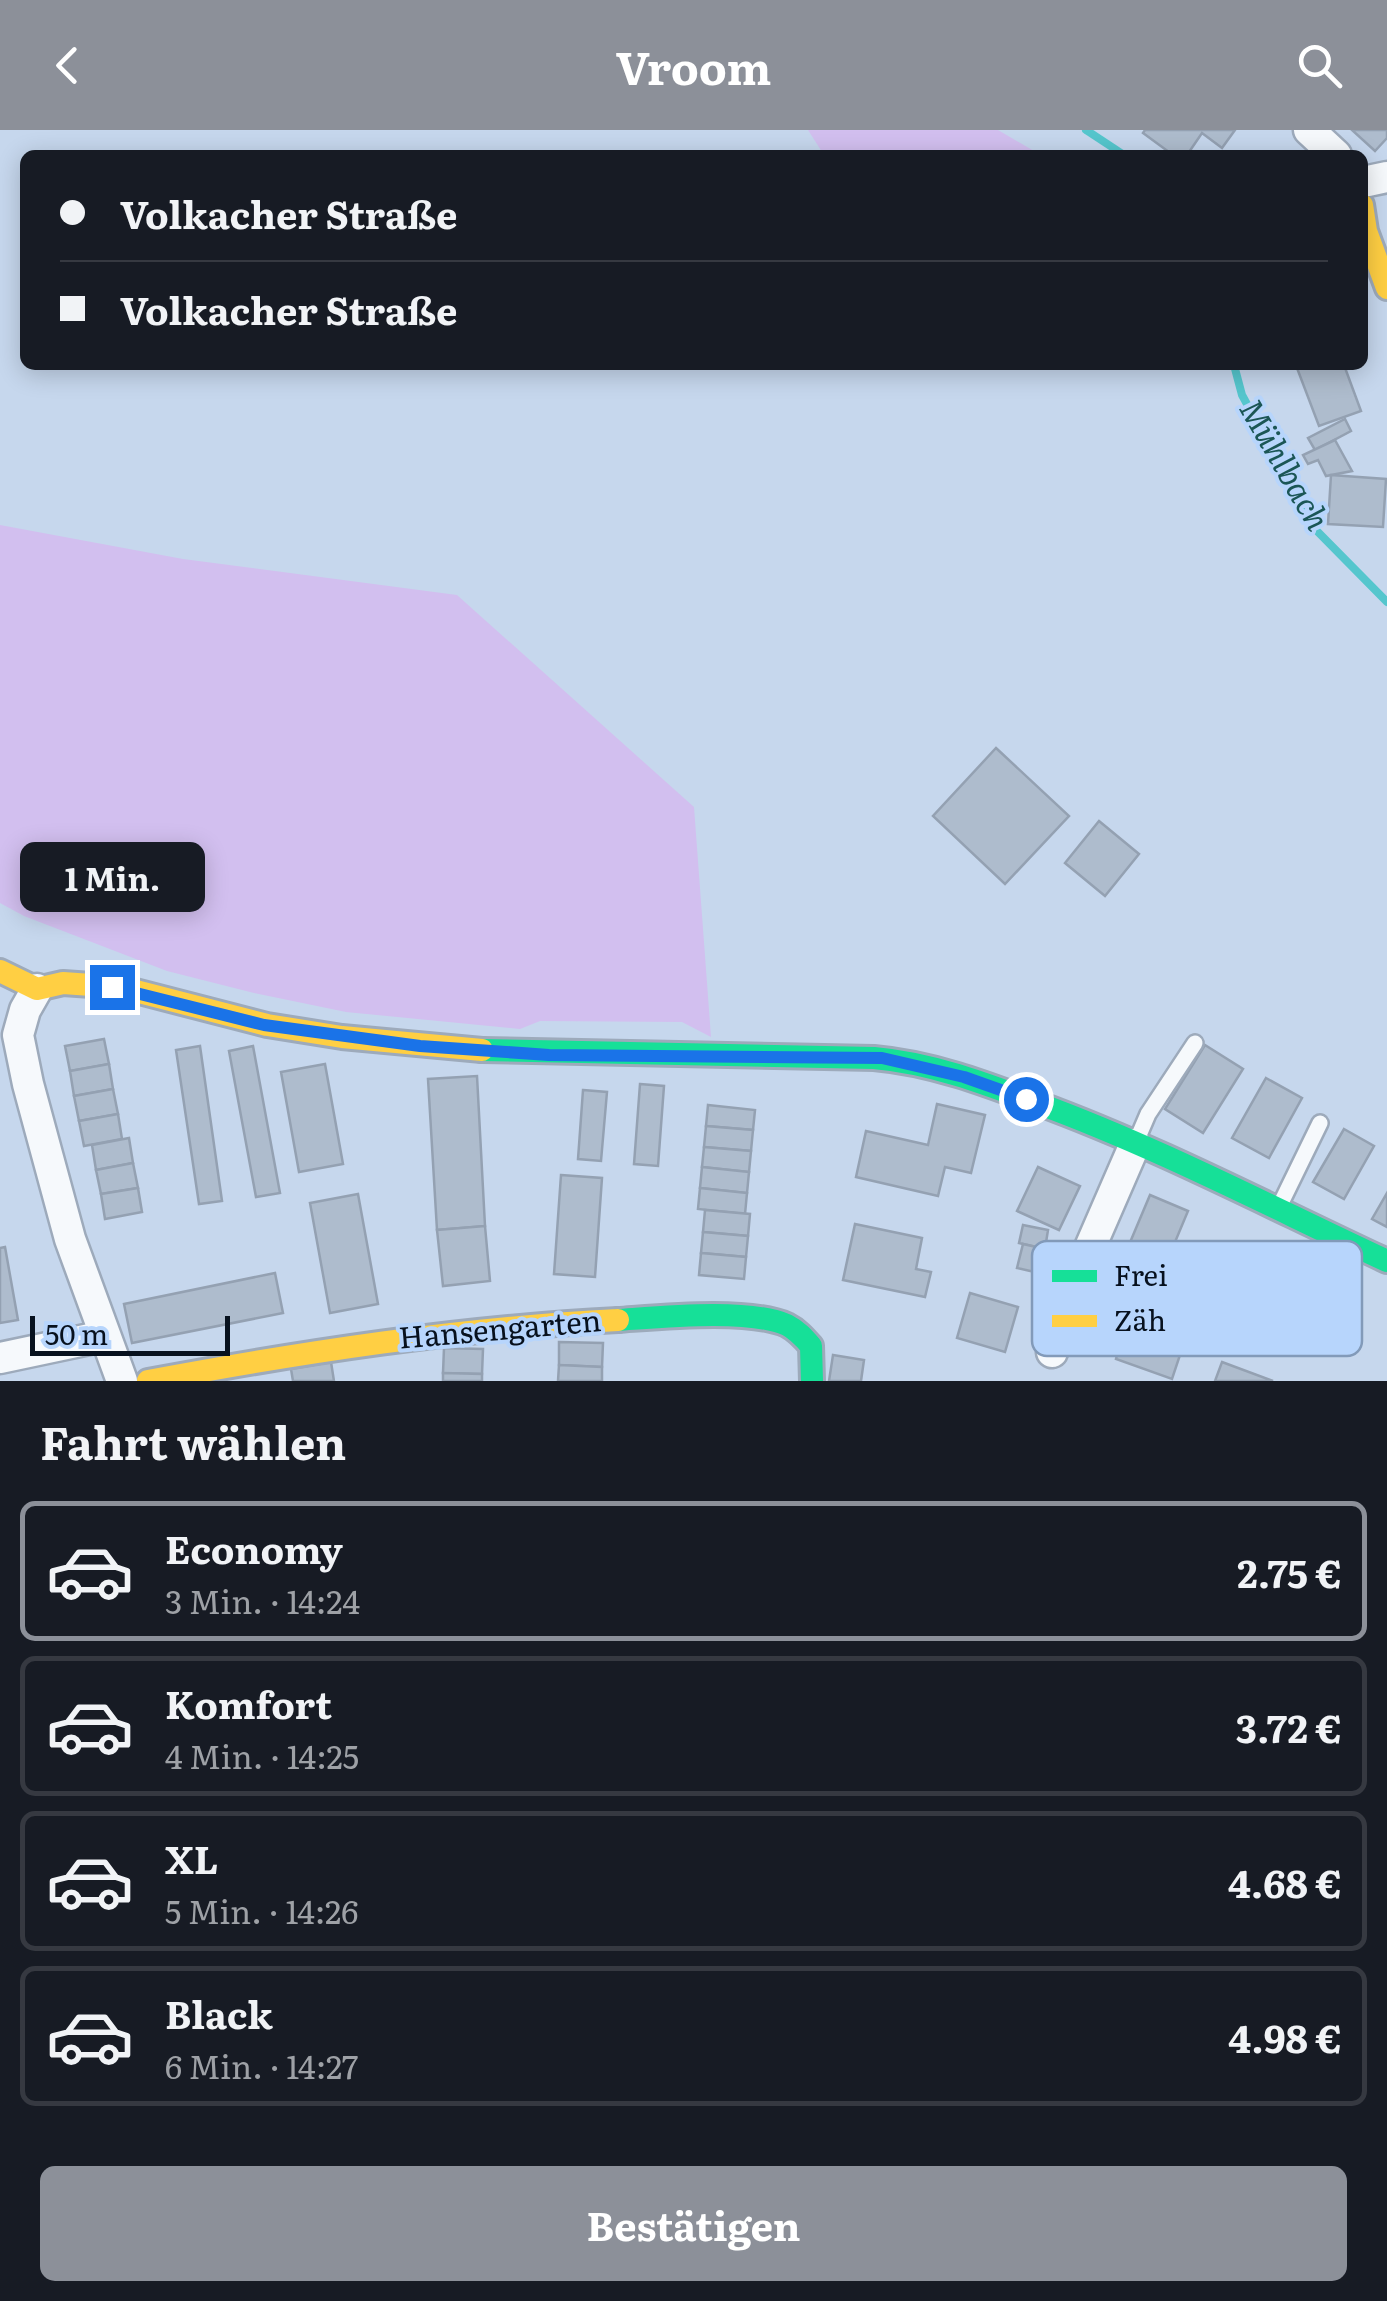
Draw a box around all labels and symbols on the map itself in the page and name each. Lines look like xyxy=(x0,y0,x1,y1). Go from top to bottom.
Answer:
water label: Mühlbach xyxy=(1230,389,1344,538)
callout: 1 Min. xyxy=(19,842,204,912)
route end xyxy=(90,965,135,1010)
route start xyxy=(1004,1077,1049,1122)
legend xyxy=(1032,1241,1362,1356)
text: Frei xyxy=(1114,1253,1167,1295)
street label: Hansengarten xyxy=(397,1296,603,1358)
text: Zäh xyxy=(1114,1298,1166,1340)
scale bar xyxy=(30,1311,230,1356)

